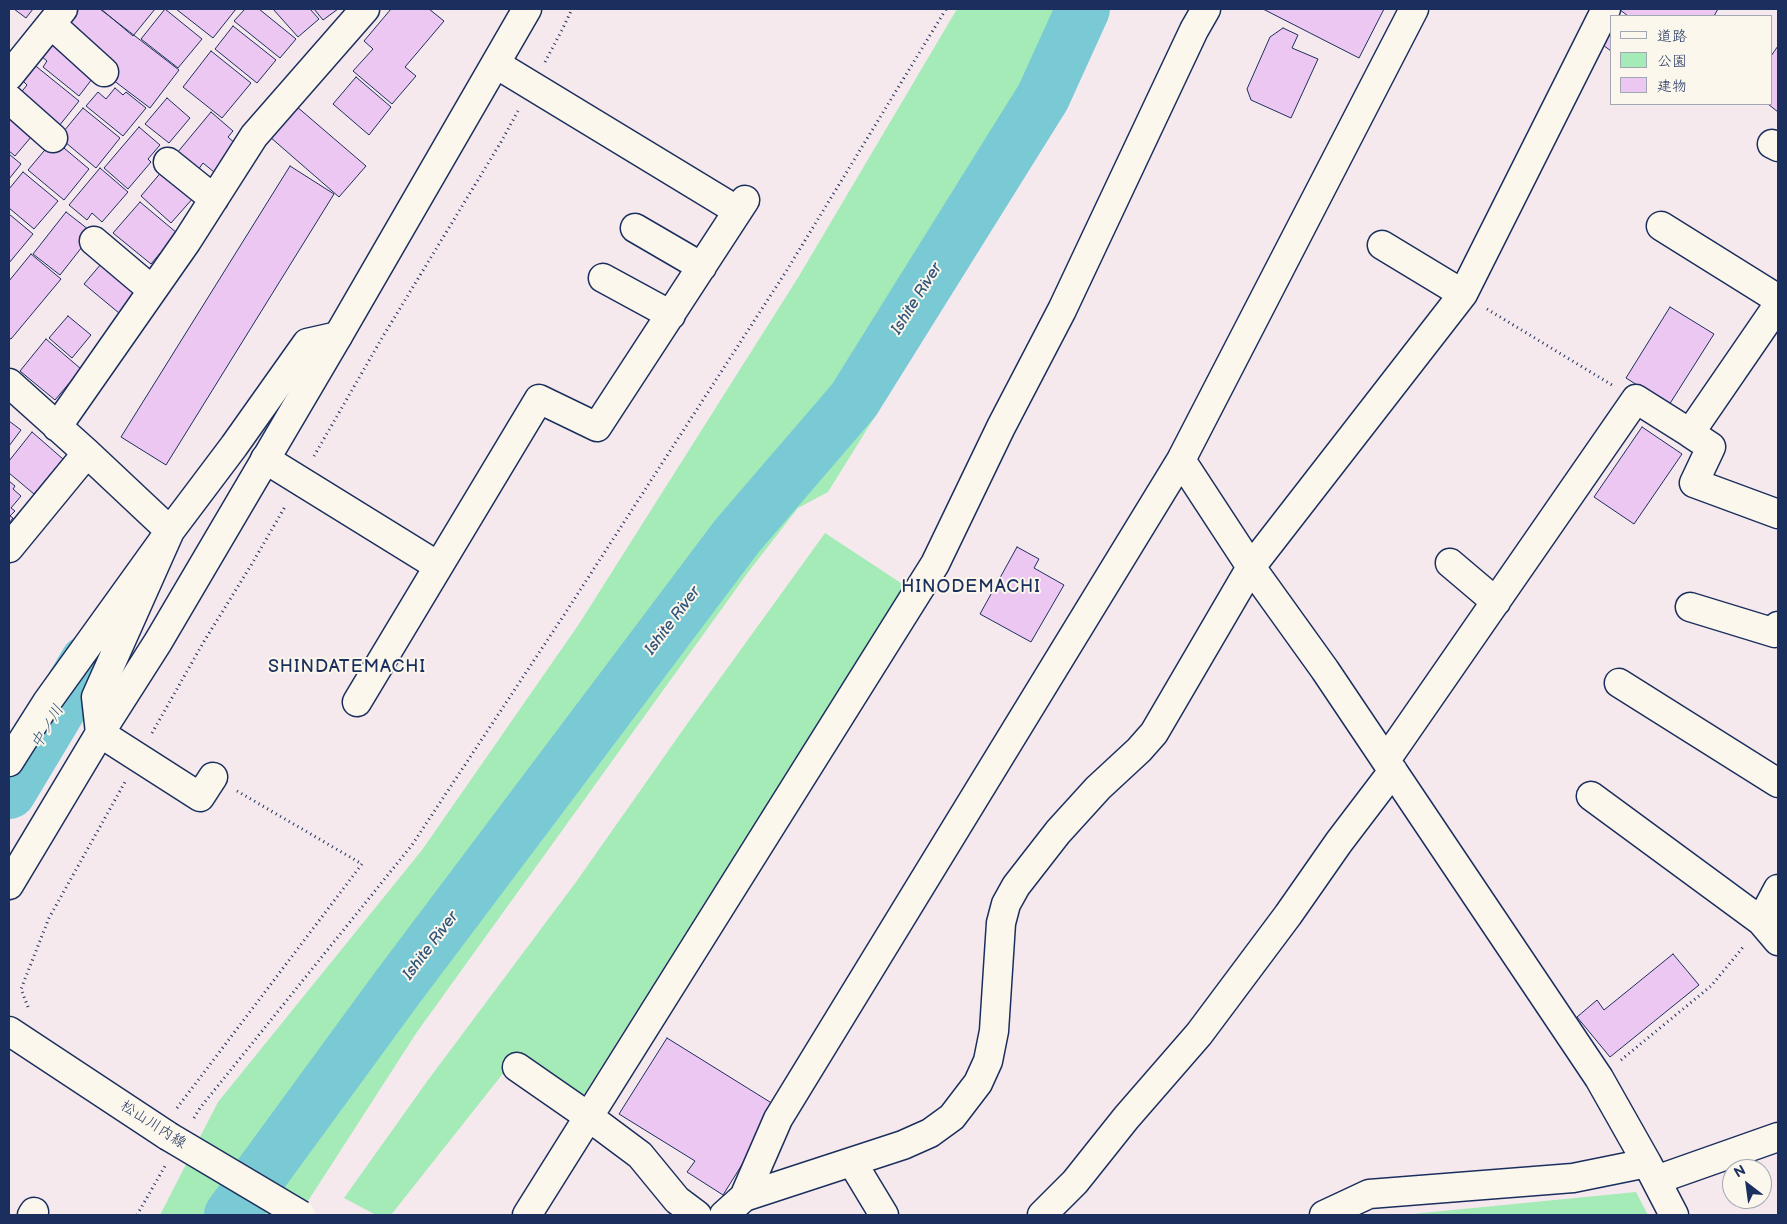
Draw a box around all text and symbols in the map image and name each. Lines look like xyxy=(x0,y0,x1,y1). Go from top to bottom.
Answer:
legend xyxy=(1610,15,1772,105)
text: 道路 xyxy=(1657,27,1687,46)
text: 公園 xyxy=(1657,52,1687,71)
text: 建物 xyxy=(1657,77,1687,96)
water label: Ishite River xyxy=(888,260,946,338)
district label: HINODEMACHI xyxy=(900,576,1042,598)
water label: Ishite River xyxy=(641,583,705,659)
district label: SHINDATEMACHI xyxy=(266,656,428,678)
water label: 中ノ川 xyxy=(27,701,69,753)
water label: Ishite River xyxy=(399,908,463,984)
street label: 松山川内線 xyxy=(117,1097,189,1153)
north arrow xyxy=(1722,1159,1772,1209)
text: N xyxy=(1731,1161,1749,1181)

